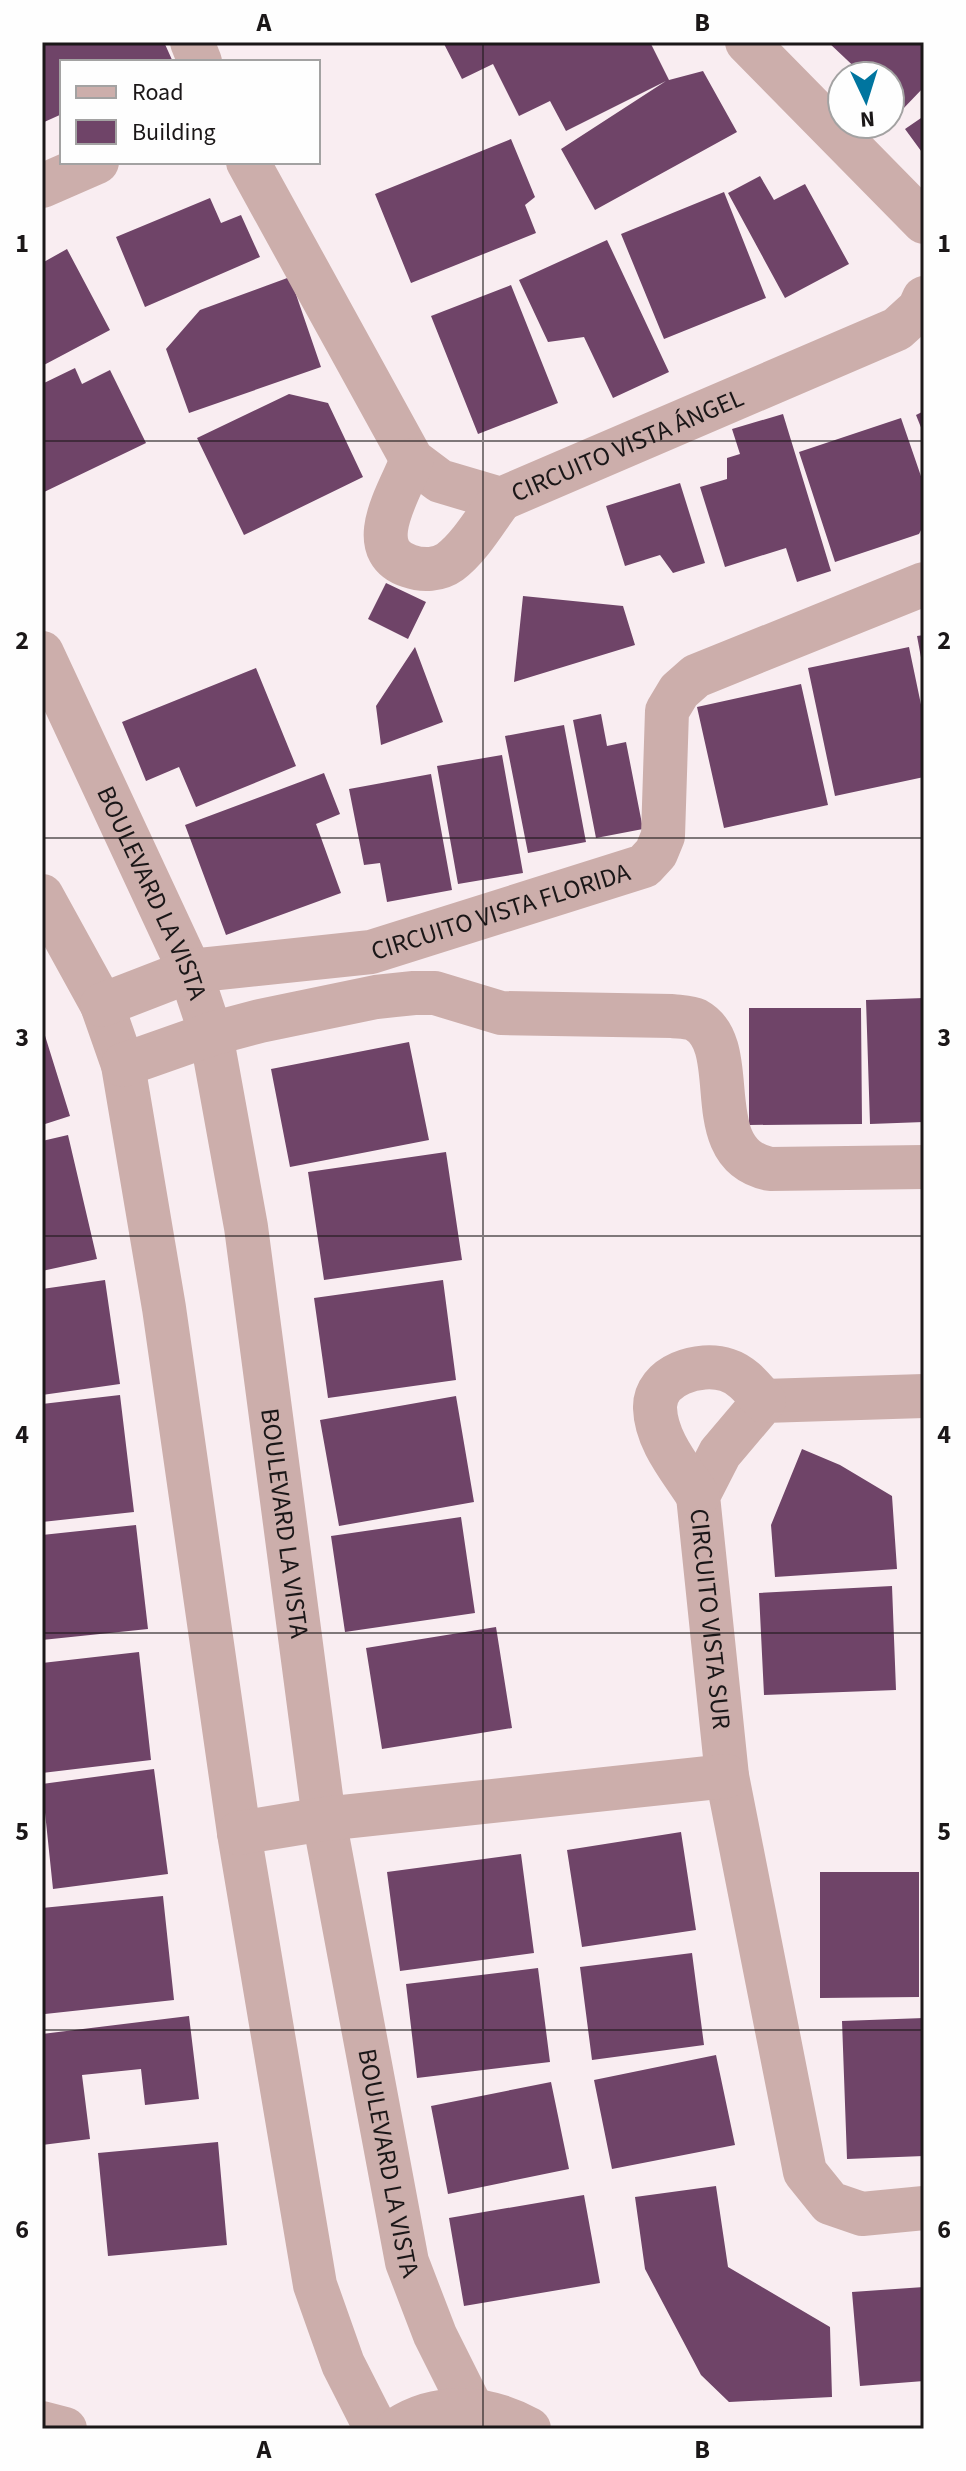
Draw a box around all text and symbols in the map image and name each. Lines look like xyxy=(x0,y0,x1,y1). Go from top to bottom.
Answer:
text: A xyxy=(256,4,273,41)
text: B xyxy=(694,4,710,41)
legend xyxy=(60,60,320,164)
north arrow xyxy=(826,60,906,140)
text: Road xyxy=(132,75,184,110)
text: N xyxy=(859,102,876,135)
text: Building xyxy=(132,115,216,150)
text: 1 xyxy=(15,225,29,262)
text: 1 xyxy=(937,225,951,262)
street label: CIRCUITO VISTA ÁNGEL xyxy=(505,379,749,512)
text: 2 xyxy=(15,622,29,659)
text: 2 xyxy=(937,622,951,659)
street label: BOULEVARD LA VISTA xyxy=(87,780,217,1005)
street label: CIRCUITO VISTA FLORIDA xyxy=(366,853,636,970)
text: 3 xyxy=(15,1019,29,1056)
text: 3 xyxy=(937,1019,951,1056)
street label: BOULEVARD LA VISTA xyxy=(251,1406,318,1641)
text: 4 xyxy=(15,1416,29,1453)
text: 4 xyxy=(937,1416,951,1453)
street label: CIRCUITO VISTA SUR xyxy=(680,1507,740,1731)
text: 5 xyxy=(15,1813,29,1850)
text: 5 xyxy=(937,1813,951,1850)
street label: BOULEVARD LA VISTA xyxy=(348,2045,429,2283)
text: 6 xyxy=(15,2211,29,2248)
text: 6 xyxy=(937,2211,951,2248)
text: A xyxy=(256,2431,273,2468)
text: B xyxy=(694,2431,710,2468)

